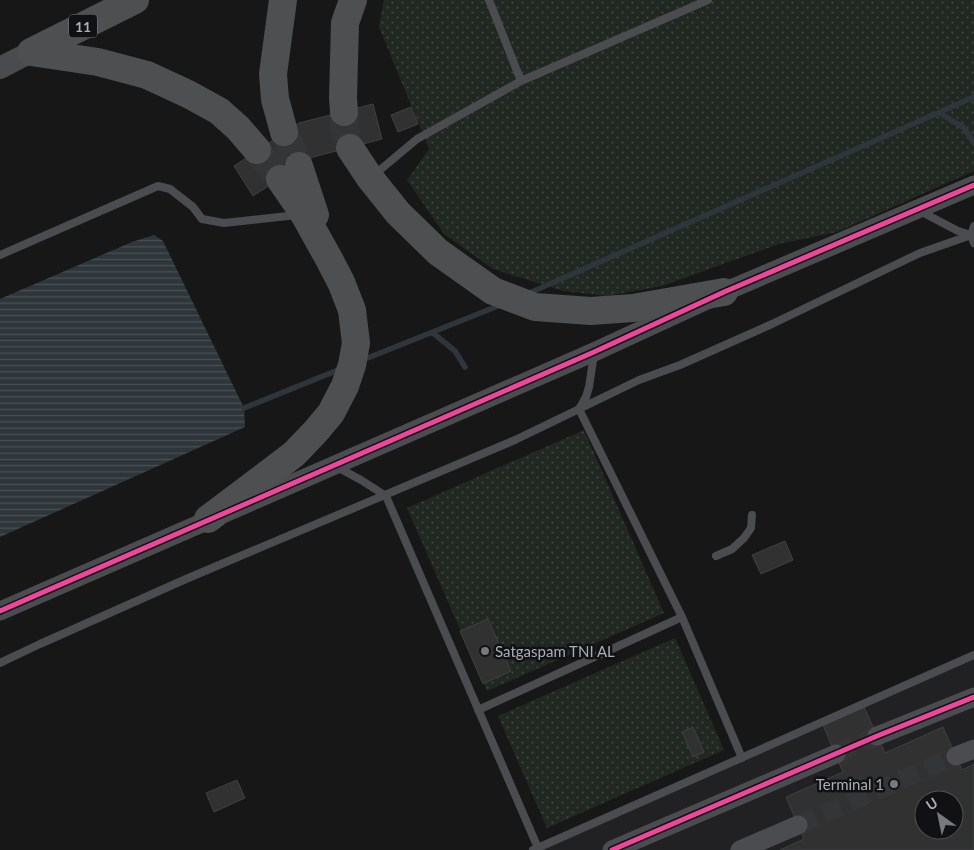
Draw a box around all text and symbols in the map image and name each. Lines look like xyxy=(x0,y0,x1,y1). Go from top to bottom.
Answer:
road number: 11 xyxy=(69,15,97,38)
place label: Satgaspam TNI AL xyxy=(495,642,615,660)
marker: Satgaspam TNI AL xyxy=(479,645,491,657)
place label: Terminal 1 xyxy=(816,775,884,793)
marker: Terminal 1 xyxy=(888,778,900,790)
north arrow xyxy=(914,790,964,840)
text: U xyxy=(923,794,941,814)

